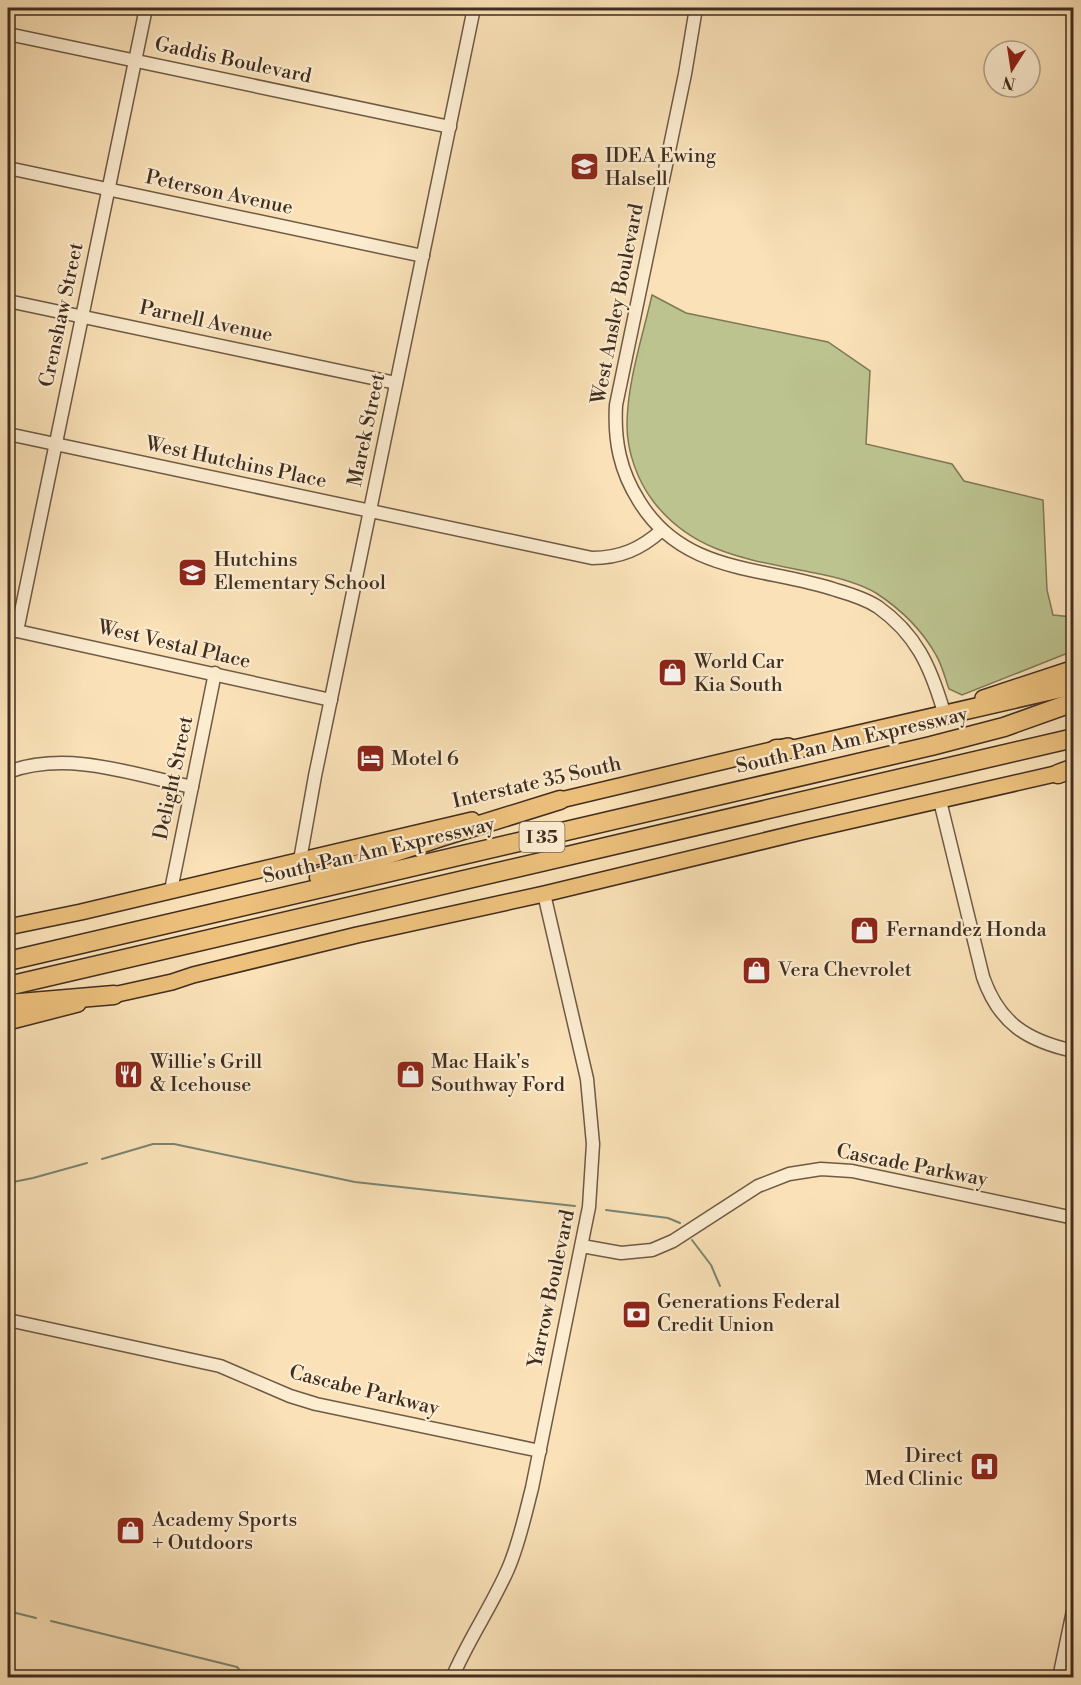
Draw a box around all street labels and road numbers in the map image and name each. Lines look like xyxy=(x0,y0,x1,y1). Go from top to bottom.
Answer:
street label: Gaddis Boulevard xyxy=(152,32,314,90)
street label: Peterson Avenue xyxy=(143,165,295,221)
street label: West Ansley Boulevard xyxy=(586,201,650,407)
street label: Crenshaw Street xyxy=(34,240,90,390)
street label: Parnell Avenue xyxy=(137,296,275,348)
street label: Marek Street xyxy=(343,371,391,489)
street label: West Hutchins Place xyxy=(142,431,329,494)
street label: West Vestal Place xyxy=(94,615,253,675)
street label: South Pan Am Expressway xyxy=(734,702,971,780)
street label: Delight Street xyxy=(149,714,199,842)
street label: Interstate 35 South xyxy=(450,751,624,815)
street label: South Pan Am Expressway xyxy=(261,812,498,890)
road number: I 35 xyxy=(520,822,564,852)
street label: Cascade Parkway xyxy=(834,1139,990,1193)
street label: Yarrow Boulevard xyxy=(523,1207,581,1371)
street label: Cascabe Parkway xyxy=(286,1360,442,1422)

